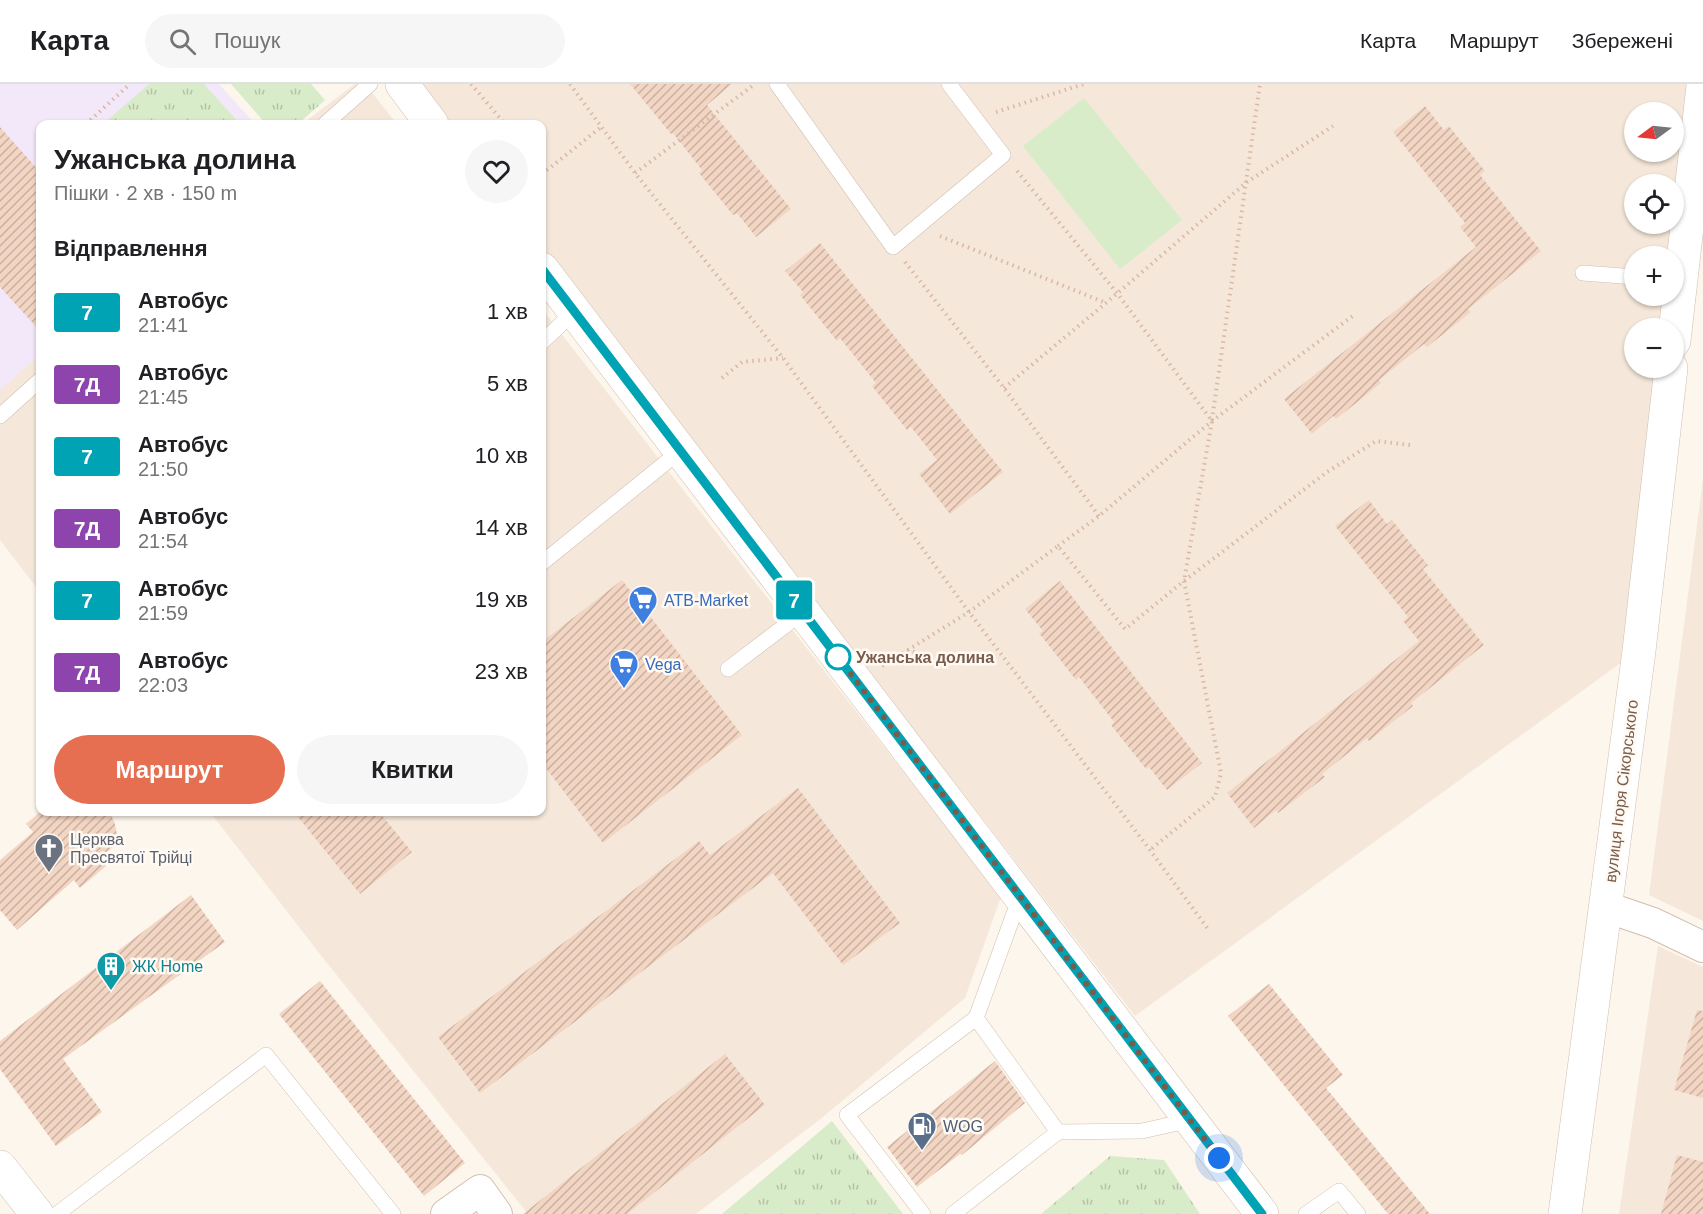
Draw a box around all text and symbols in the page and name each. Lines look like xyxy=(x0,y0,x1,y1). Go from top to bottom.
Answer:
search box xyxy=(145,14,565,68)
text: Карта xyxy=(30,25,109,56)
icon: search xyxy=(166,25,199,58)
text: Пошук xyxy=(214,28,280,53)
text: Карта xyxy=(1360,29,1416,52)
text: Маршрут xyxy=(1449,29,1539,52)
text: Збережені xyxy=(1572,29,1673,52)
north arrow xyxy=(1624,102,1684,162)
map controls xyxy=(1624,102,1684,378)
button: heart xyxy=(465,140,528,203)
text: Ужанська долина xyxy=(54,144,296,175)
button: locate xyxy=(1624,174,1684,234)
text: Пішки · 2 хв · 150 m xyxy=(54,182,237,204)
text: Відправлення xyxy=(54,236,208,261)
button: + xyxy=(1624,246,1684,306)
text: Автобус xyxy=(138,288,228,313)
text: 1 хв xyxy=(487,299,528,324)
text: 7 xyxy=(81,301,93,324)
text: 21:41 xyxy=(138,314,188,336)
button: − xyxy=(1624,318,1684,378)
text: Автобус xyxy=(138,360,228,385)
text: 5 хв xyxy=(487,371,528,396)
text: 7Д xyxy=(74,373,100,396)
text: 21:45 xyxy=(138,386,188,408)
text: Автобус xyxy=(138,432,228,457)
text: 10 хв xyxy=(475,443,528,468)
text: 7 xyxy=(81,445,93,468)
text: 21:50 xyxy=(138,458,188,480)
text: Автобус xyxy=(138,504,228,529)
text: 14 хв xyxy=(475,515,528,540)
text: 7Д xyxy=(74,517,100,540)
text: 21:54 xyxy=(138,530,188,552)
text: Автобус xyxy=(138,576,228,601)
line badge: 7 xyxy=(774,580,814,620)
supermarket icon: ATB-Market xyxy=(627,584,659,626)
text: 19 хв xyxy=(475,587,528,612)
text: 7 xyxy=(81,589,93,612)
text: 7 xyxy=(788,589,800,612)
place label: ATB-Market xyxy=(664,592,749,609)
text: 21:59 xyxy=(138,602,188,624)
marker: Ужанська долина xyxy=(825,644,851,670)
text: Автобус xyxy=(138,648,228,673)
supermarket icon: Vega xyxy=(608,648,640,690)
place label: Ужанська долина xyxy=(856,649,994,666)
place label: Vega xyxy=(645,656,682,673)
text: 23 хв xyxy=(475,659,528,684)
text: 7Д xyxy=(74,661,100,684)
text: 22:03 xyxy=(138,674,188,696)
street label: вулиця Ігоря Сікорського xyxy=(1602,699,1641,883)
button: Маршрут xyxy=(54,735,285,804)
button: Квитки xyxy=(297,735,528,804)
place label: Церква Пресвятої Трійці xyxy=(70,831,192,866)
church icon: Церква Пресвятої Трійці xyxy=(33,832,65,874)
building icon: ЖК Home xyxy=(95,950,127,992)
place label: ЖК Home xyxy=(132,958,203,975)
fuel station icon: WOG xyxy=(906,1110,938,1152)
place label: WOG xyxy=(943,1118,983,1135)
your location xyxy=(1204,1143,1234,1173)

